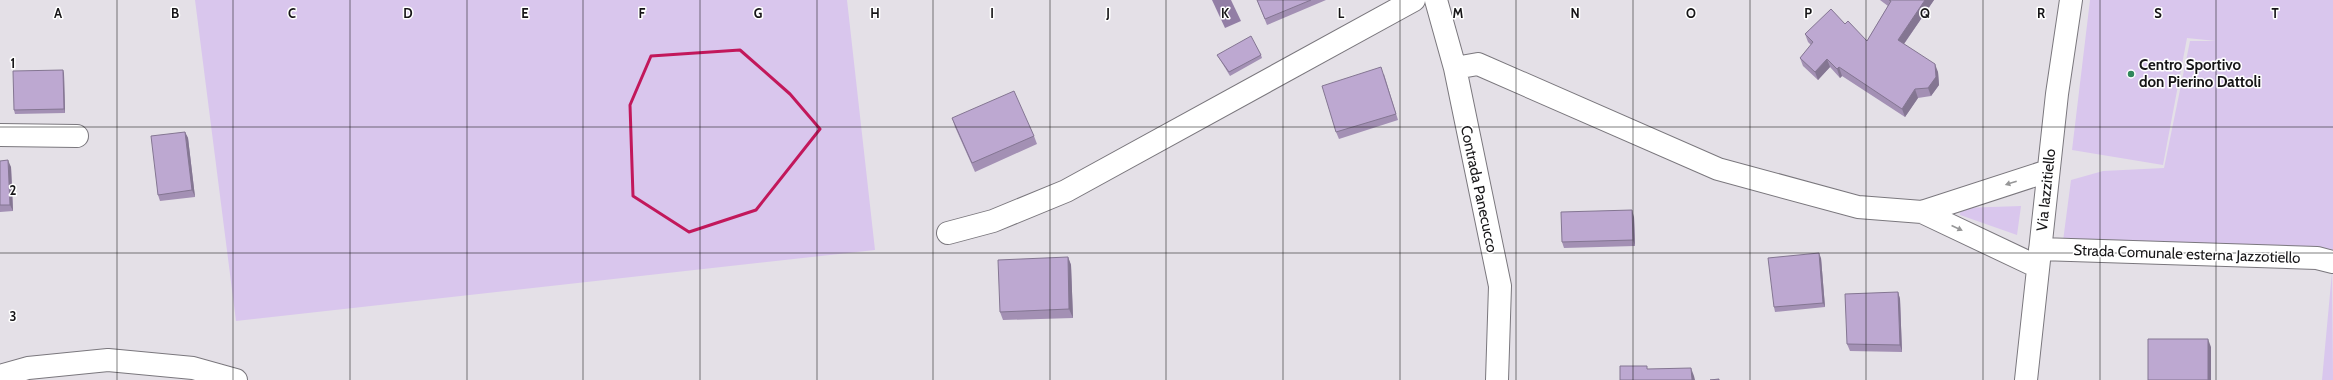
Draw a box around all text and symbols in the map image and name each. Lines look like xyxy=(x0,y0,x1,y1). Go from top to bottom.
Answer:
text: A xyxy=(54,5,63,21)
text: B xyxy=(171,5,179,21)
text: C xyxy=(288,5,296,21)
text: D xyxy=(403,5,413,21)
text: E xyxy=(521,5,529,21)
text: F xyxy=(639,5,646,21)
text: G xyxy=(754,5,763,21)
text: H xyxy=(870,5,880,21)
text: I xyxy=(990,5,994,21)
text: J xyxy=(1105,5,1110,21)
text: K xyxy=(1221,5,1230,21)
text: L xyxy=(1338,5,1345,21)
text: M xyxy=(1453,5,1464,21)
text: N xyxy=(1570,5,1580,21)
text: O xyxy=(1686,5,1696,21)
text: P xyxy=(1804,5,1812,21)
text: Q xyxy=(1920,5,1930,21)
text: R xyxy=(2037,5,2045,21)
text: S xyxy=(2154,5,2162,21)
text: T xyxy=(2271,5,2279,21)
text: 1 xyxy=(11,55,15,71)
place label: Centro Sportivo don Pierino Dattoli xyxy=(2139,56,2261,91)
marker: Centro Sportivo don Pierino Dattoli xyxy=(2126,69,2136,79)
street label: Contrada Panecucco xyxy=(1457,124,1501,254)
street label: Via Iazzitiello xyxy=(2033,148,2059,232)
one-way arrow xyxy=(2005,180,2017,186)
text: 2 xyxy=(10,182,17,198)
one-way arrow xyxy=(1952,225,1963,231)
street label: Strada Comunale esterna Jazzotiello xyxy=(2073,241,2301,267)
text: 3 xyxy=(9,308,17,324)

